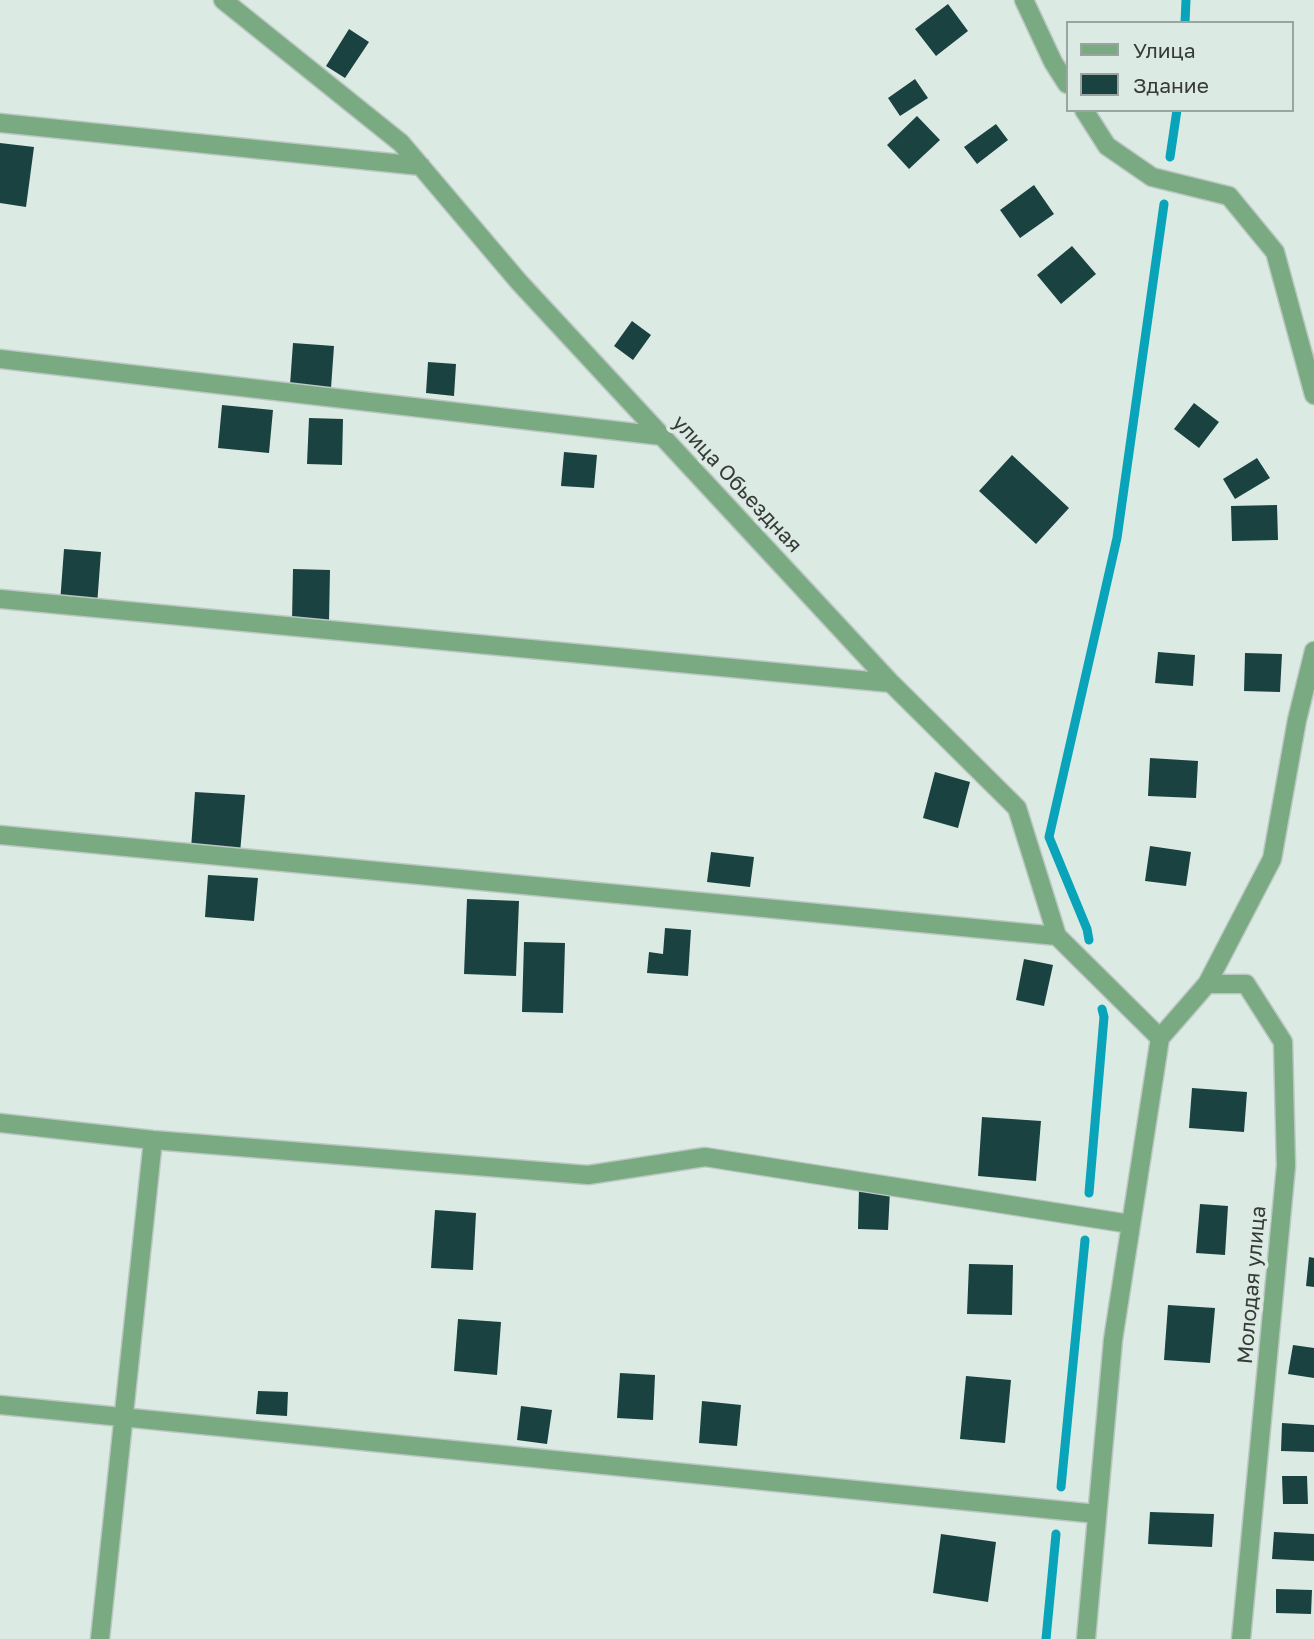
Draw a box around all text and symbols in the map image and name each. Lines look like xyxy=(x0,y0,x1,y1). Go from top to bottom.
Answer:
legend xyxy=(1066,21,1293,112)
text: Улица xyxy=(1133,37,1196,63)
text: Здание xyxy=(1133,72,1209,98)
street label: улица Обьездная xyxy=(667,410,807,558)
street label: Молодая улица xyxy=(1233,1205,1271,1365)

